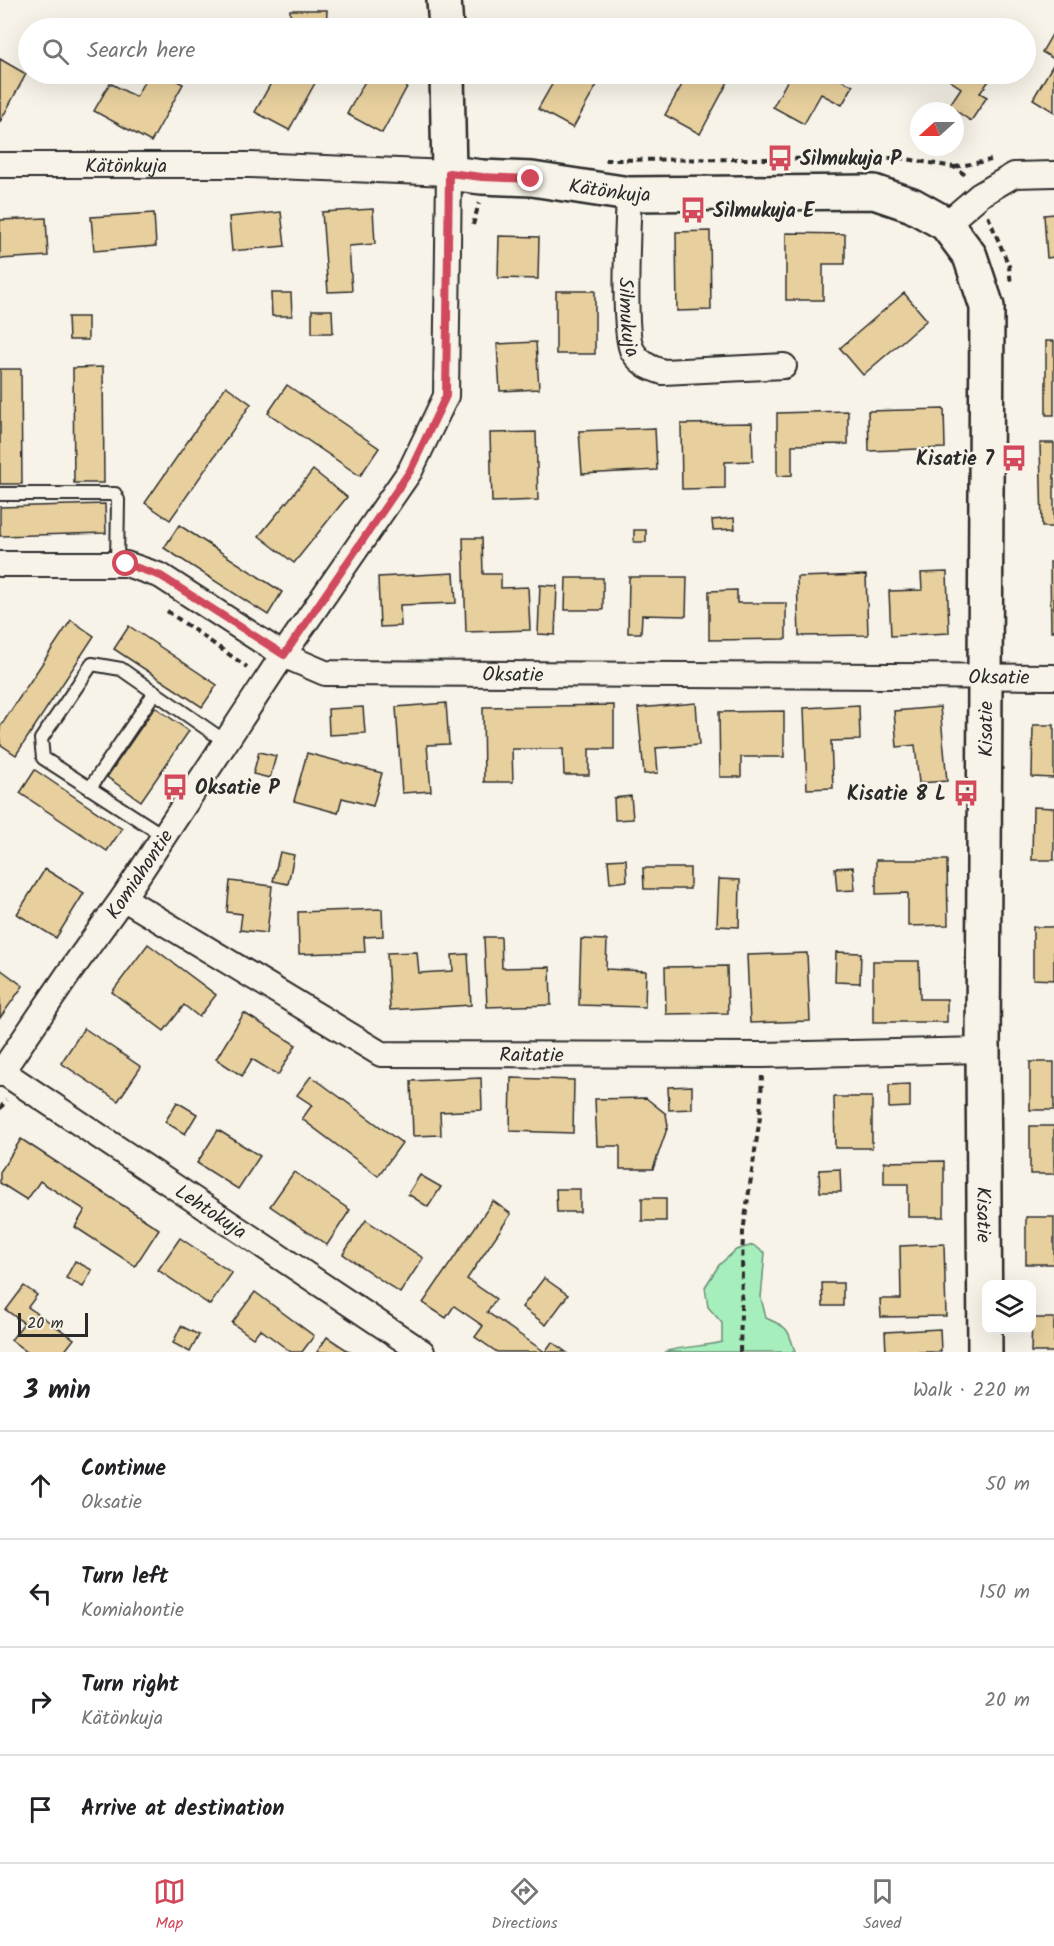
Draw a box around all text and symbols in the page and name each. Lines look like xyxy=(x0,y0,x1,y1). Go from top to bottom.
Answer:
search box xyxy=(18,18,1036,84)
text: Search here xyxy=(87,34,195,69)
icon: search xyxy=(39,35,72,68)
north arrow xyxy=(910,102,964,156)
bus stop icon: Silmukuja P xyxy=(765,143,795,173)
place label: Silmukuja P xyxy=(800,144,902,176)
street label: Kätönkuja xyxy=(85,151,167,183)
route end xyxy=(517,165,543,191)
street label: Kätönkuja xyxy=(566,171,651,212)
bus stop icon: Silmukuja E xyxy=(678,195,708,225)
place label: Silmukuja E xyxy=(713,196,815,228)
street label: Silmukuja xyxy=(608,277,647,364)
bus stop icon: Kisatie 7 xyxy=(999,443,1029,473)
place label: Kisatie 7 xyxy=(916,444,995,476)
route start xyxy=(112,550,138,576)
street label: Oksatie xyxy=(482,660,544,692)
street label: Oksatie xyxy=(968,663,1030,695)
street label: Kisatie xyxy=(971,701,1003,757)
bus stop icon: Oksatie P xyxy=(160,772,190,802)
place label: Oksatie P xyxy=(195,773,280,805)
bus stop icon: Kisatie 8 L xyxy=(951,778,981,808)
place label: Kisatie 8 L xyxy=(847,779,946,811)
street label: Komiahontie xyxy=(99,824,183,927)
street label: Raitatie xyxy=(499,1040,564,1072)
street label: Lehtokuja xyxy=(168,1177,253,1249)
street label: Kisatie xyxy=(966,1187,998,1243)
map controls xyxy=(982,1280,1036,1334)
button: layers xyxy=(982,1280,1036,1334)
scale bar xyxy=(18,1310,88,1338)
text: 20 m xyxy=(27,1311,63,1336)
text: 3 min xyxy=(24,1370,91,1412)
text: Walk · 220 m xyxy=(913,1375,1030,1407)
text: Continue xyxy=(81,1452,166,1487)
icon: ahead xyxy=(24,1469,57,1502)
text: 50 m xyxy=(985,1469,1030,1501)
text: Oksatie xyxy=(81,1487,142,1519)
text: Turn left xyxy=(81,1560,168,1595)
icon: left xyxy=(24,1577,57,1610)
text: 150 m xyxy=(979,1577,1030,1609)
text: Komiahontie xyxy=(81,1595,184,1627)
text: Turn right xyxy=(81,1668,179,1703)
icon: right xyxy=(24,1685,57,1718)
text: 20 m xyxy=(984,1685,1030,1717)
text: Kätönkuja xyxy=(81,1703,163,1735)
text: Arrive at destination xyxy=(81,1792,284,1827)
icon: arrive xyxy=(24,1793,57,1826)
tab: Map xyxy=(153,1875,186,1936)
tab: Directions xyxy=(491,1875,558,1936)
tab: Saved xyxy=(863,1875,901,1936)

